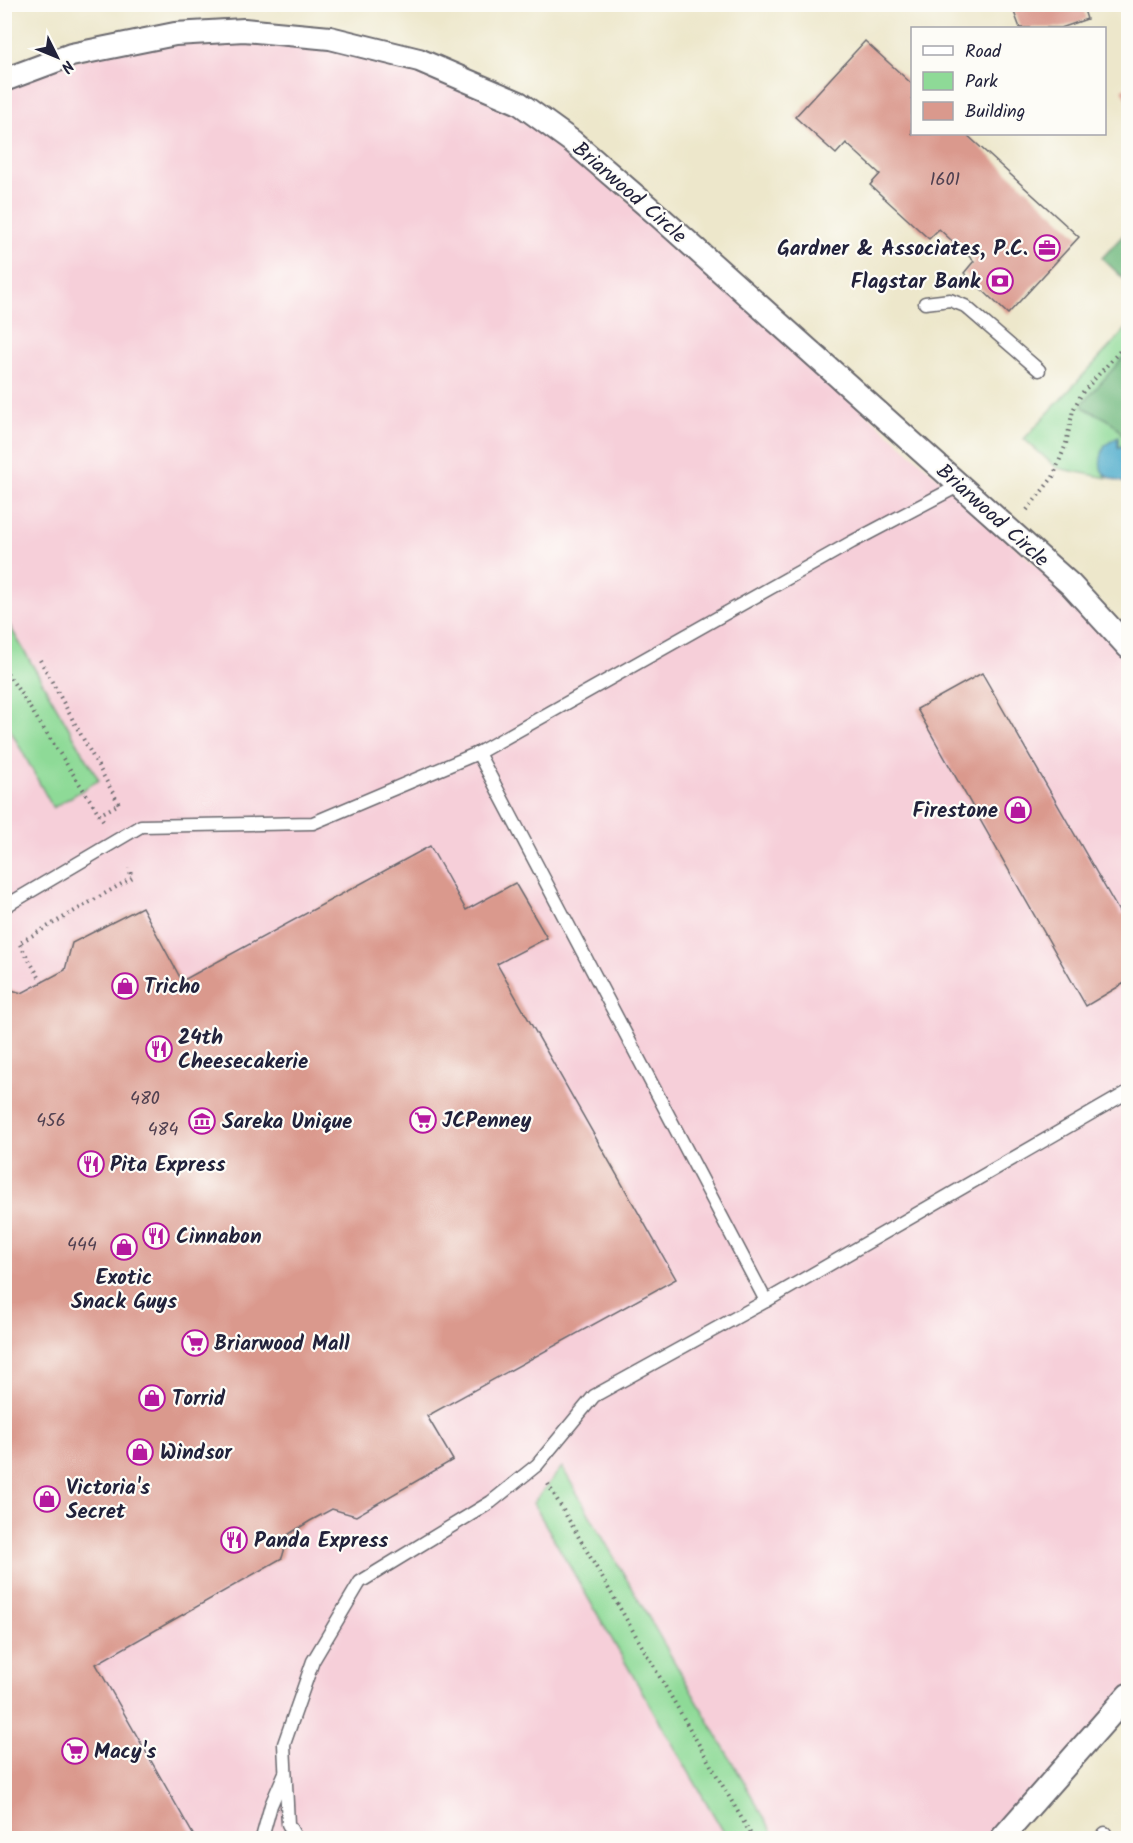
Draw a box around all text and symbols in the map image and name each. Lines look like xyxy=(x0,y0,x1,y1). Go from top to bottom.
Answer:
north arrow xyxy=(27,27,87,87)
legend xyxy=(911,27,1106,135)
text: Road xyxy=(965,38,1002,67)
text: N xyxy=(54,54,79,78)
text: Park xyxy=(965,68,998,97)
text: Building xyxy=(965,98,1025,127)
street label: Briarwood Circle xyxy=(564,134,694,253)
house number: 1601 xyxy=(930,166,960,195)
place label: Gardner & Associates, P.C. xyxy=(777,233,1028,266)
office icon: Gardner & Associates, P.C. xyxy=(1032,233,1062,263)
place label: Flagstar Bank xyxy=(851,266,981,299)
bank icon: Flagstar Bank xyxy=(985,266,1015,296)
street label: Briarwood Circle xyxy=(928,456,1056,576)
place label: Firestone xyxy=(913,795,998,828)
shop icon: Firestone xyxy=(1003,795,1033,825)
shop icon: Tricho xyxy=(110,971,140,1001)
place label: Tricho xyxy=(144,971,201,1004)
place label: 24th Cheesecakerie xyxy=(178,1022,308,1079)
restaurant icon: 24th Cheesecakerie xyxy=(144,1034,174,1064)
house number: 480 xyxy=(130,1085,160,1114)
supermarket icon: JCPenney xyxy=(408,1105,438,1135)
place label: JCPenney xyxy=(442,1105,531,1138)
museum icon: Sareka Unique xyxy=(187,1106,217,1136)
place label: Sareka Unique xyxy=(222,1106,352,1139)
house number: 456 xyxy=(36,1107,66,1136)
house number: 484 xyxy=(148,1116,178,1145)
restaurant icon: Pita Express xyxy=(76,1149,106,1179)
place label: Pita Express xyxy=(110,1149,226,1182)
restaurant icon: Cinnabon xyxy=(141,1221,171,1251)
place label: Cinnabon xyxy=(176,1221,262,1254)
house number: 444 xyxy=(67,1231,97,1260)
shop icon: Exotic Snack Guys xyxy=(109,1232,139,1262)
place label: Exotic Snack Guys xyxy=(71,1262,177,1319)
supermarket icon: Briarwood Mall xyxy=(180,1328,210,1358)
place label: Briarwood Mall xyxy=(214,1328,350,1361)
shop icon: Torrid xyxy=(137,1383,167,1413)
place label: Torrid xyxy=(172,1383,226,1416)
shop icon: Windsor xyxy=(125,1437,155,1467)
place label: Windsor xyxy=(160,1437,233,1470)
place label: Victoria's Secret xyxy=(66,1472,150,1529)
shop icon: Victoria's Secret xyxy=(32,1484,62,1514)
restaurant icon: Panda Express xyxy=(219,1525,249,1555)
place label: Panda Express xyxy=(254,1525,388,1558)
supermarket icon: Macy's xyxy=(60,1736,90,1766)
place label: Macy's xyxy=(94,1736,156,1769)

